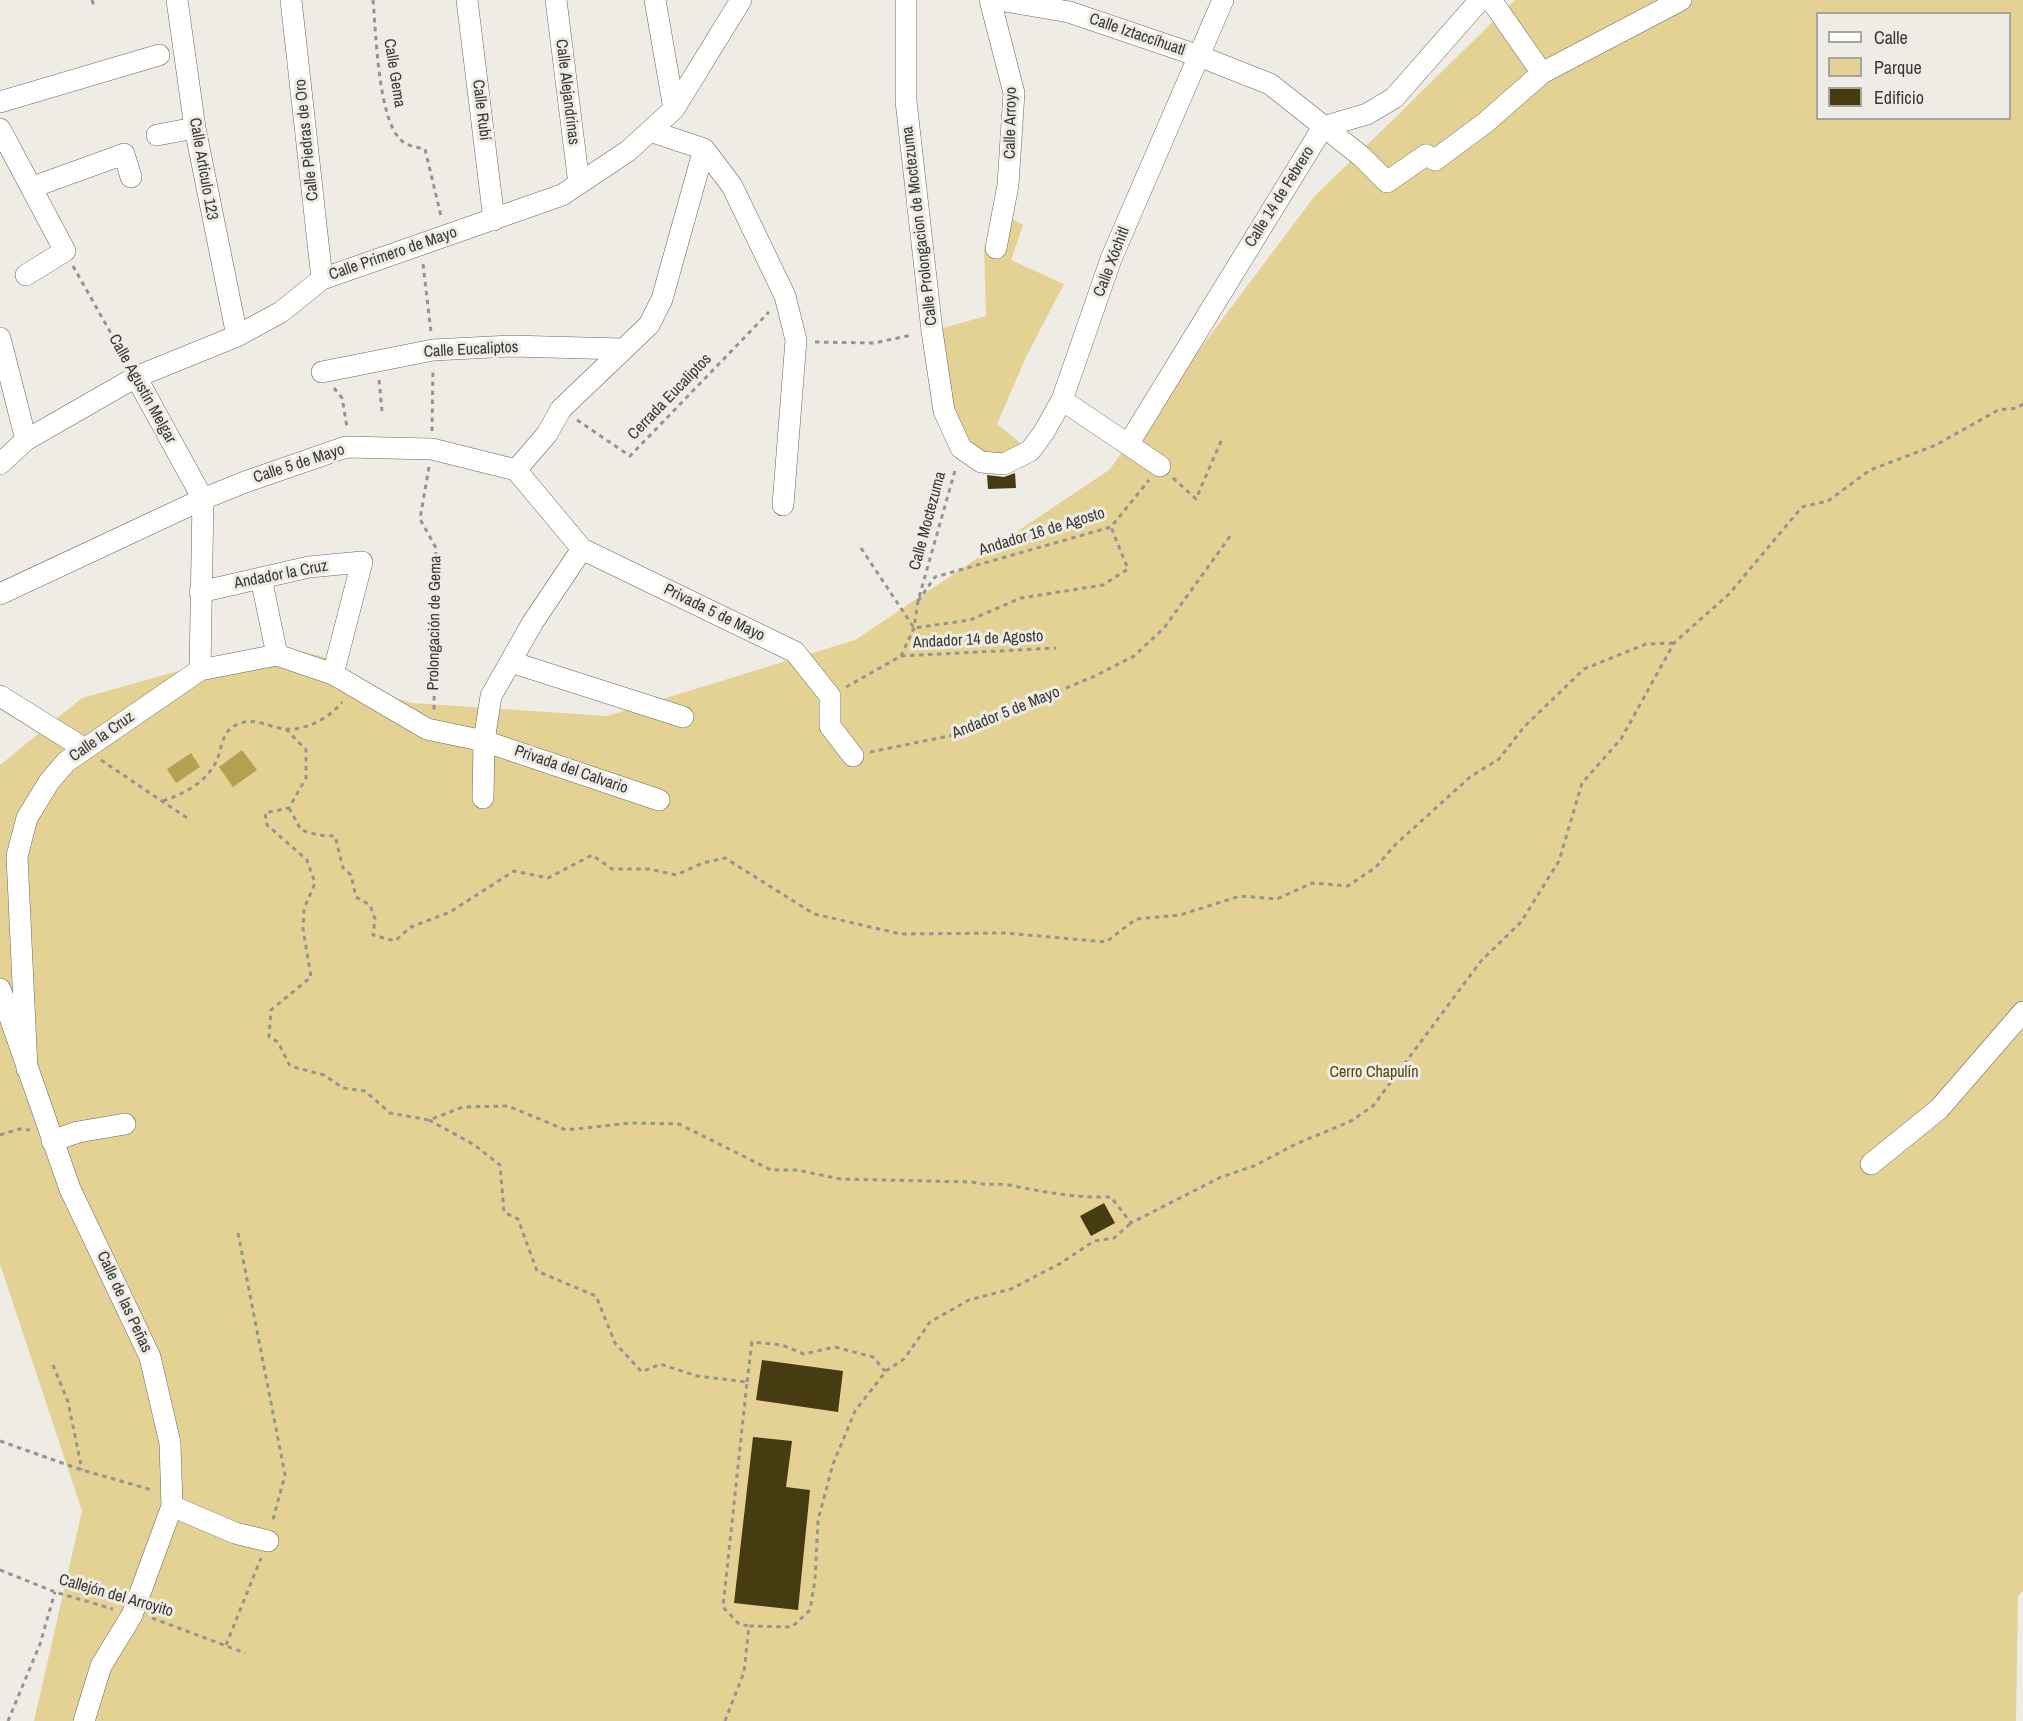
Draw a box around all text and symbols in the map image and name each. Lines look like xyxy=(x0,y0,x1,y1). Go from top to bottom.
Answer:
street label: Calle Iztaccíhuatl xyxy=(1087,10,1187,60)
legend xyxy=(1816,12,2011,120)
text: Calle xyxy=(1874,25,1908,50)
street label: Calle Gema xyxy=(379,37,409,109)
street label: Calle Alejandrinas xyxy=(551,38,583,146)
text: Parque xyxy=(1874,55,1922,80)
street label: Calle Piedras de Oro xyxy=(291,78,323,202)
street label: Calle Rubí xyxy=(468,78,494,142)
text: Edificio xyxy=(1874,85,1924,110)
street label: Calle Arroyo xyxy=(1001,87,1021,159)
street label: Calle Artículo 123 xyxy=(185,116,221,222)
street label: Calle Prolongacion de Moctezuma xyxy=(898,125,942,327)
street label: Calle 14 de Febrero xyxy=(1241,143,1319,251)
street label: Calle Primero de Mayo xyxy=(326,223,460,285)
street label: Calle Xóchitl xyxy=(1090,224,1134,300)
street label: Calle Agustín Melgar xyxy=(104,331,180,447)
street label: Calle Eucaliptos xyxy=(423,338,519,362)
street label: Cerrada Eucaliptos xyxy=(624,350,716,444)
street label: Calle 5 de Mayo xyxy=(251,440,347,488)
street label: Calle Moctezuma xyxy=(906,470,950,572)
street label: Andador 16 de Agosto xyxy=(977,504,1107,560)
street label: Prolongación de Gema xyxy=(424,555,446,691)
street label: Andador la Cruz xyxy=(233,557,329,593)
street label: Privada 5 de Mayo xyxy=(660,580,768,646)
street label: Andador 14 de Agosto xyxy=(912,627,1044,653)
street label: Andador 5 de Mayo xyxy=(949,683,1063,743)
street label: Calle la Cruz xyxy=(66,708,138,766)
street label: Privada del Calvario xyxy=(512,742,630,798)
park label: Cerro Chapulín xyxy=(1330,1063,1418,1083)
street label: Calle de las Peñas xyxy=(92,1248,156,1356)
street label: Callejón del Arroyito xyxy=(57,1570,175,1622)

